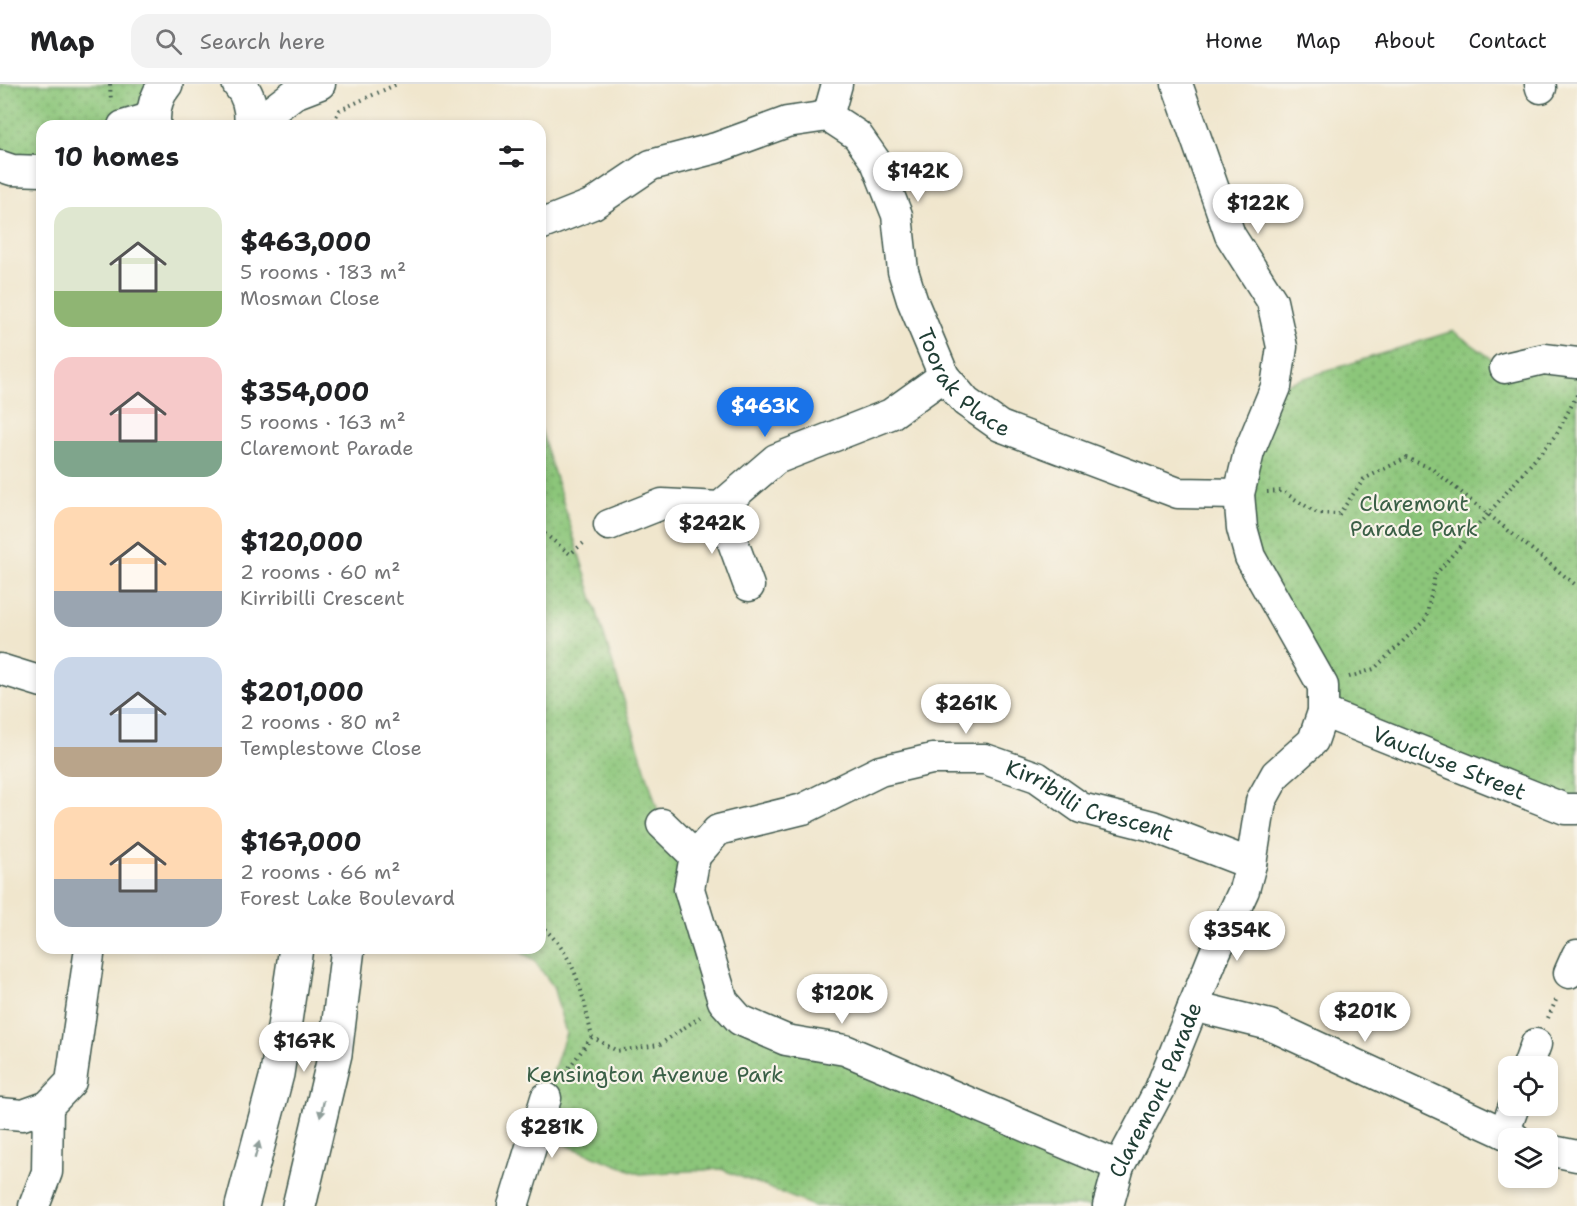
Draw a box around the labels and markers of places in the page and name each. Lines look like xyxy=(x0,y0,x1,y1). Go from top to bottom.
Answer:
pin: $142K xyxy=(876,152,960,203)
pin: $122K xyxy=(1216,184,1300,235)
pin: $463K xyxy=(723,387,807,438)
pin: $242K xyxy=(670,504,754,555)
pin: $261K xyxy=(924,684,1008,735)
pin: $354K xyxy=(1195,911,1279,962)
pin: $120K xyxy=(800,974,884,1025)
pin: $201K xyxy=(1323,992,1407,1043)
pin: $167K xyxy=(262,1022,346,1073)
pin: $281K xyxy=(510,1108,594,1159)

